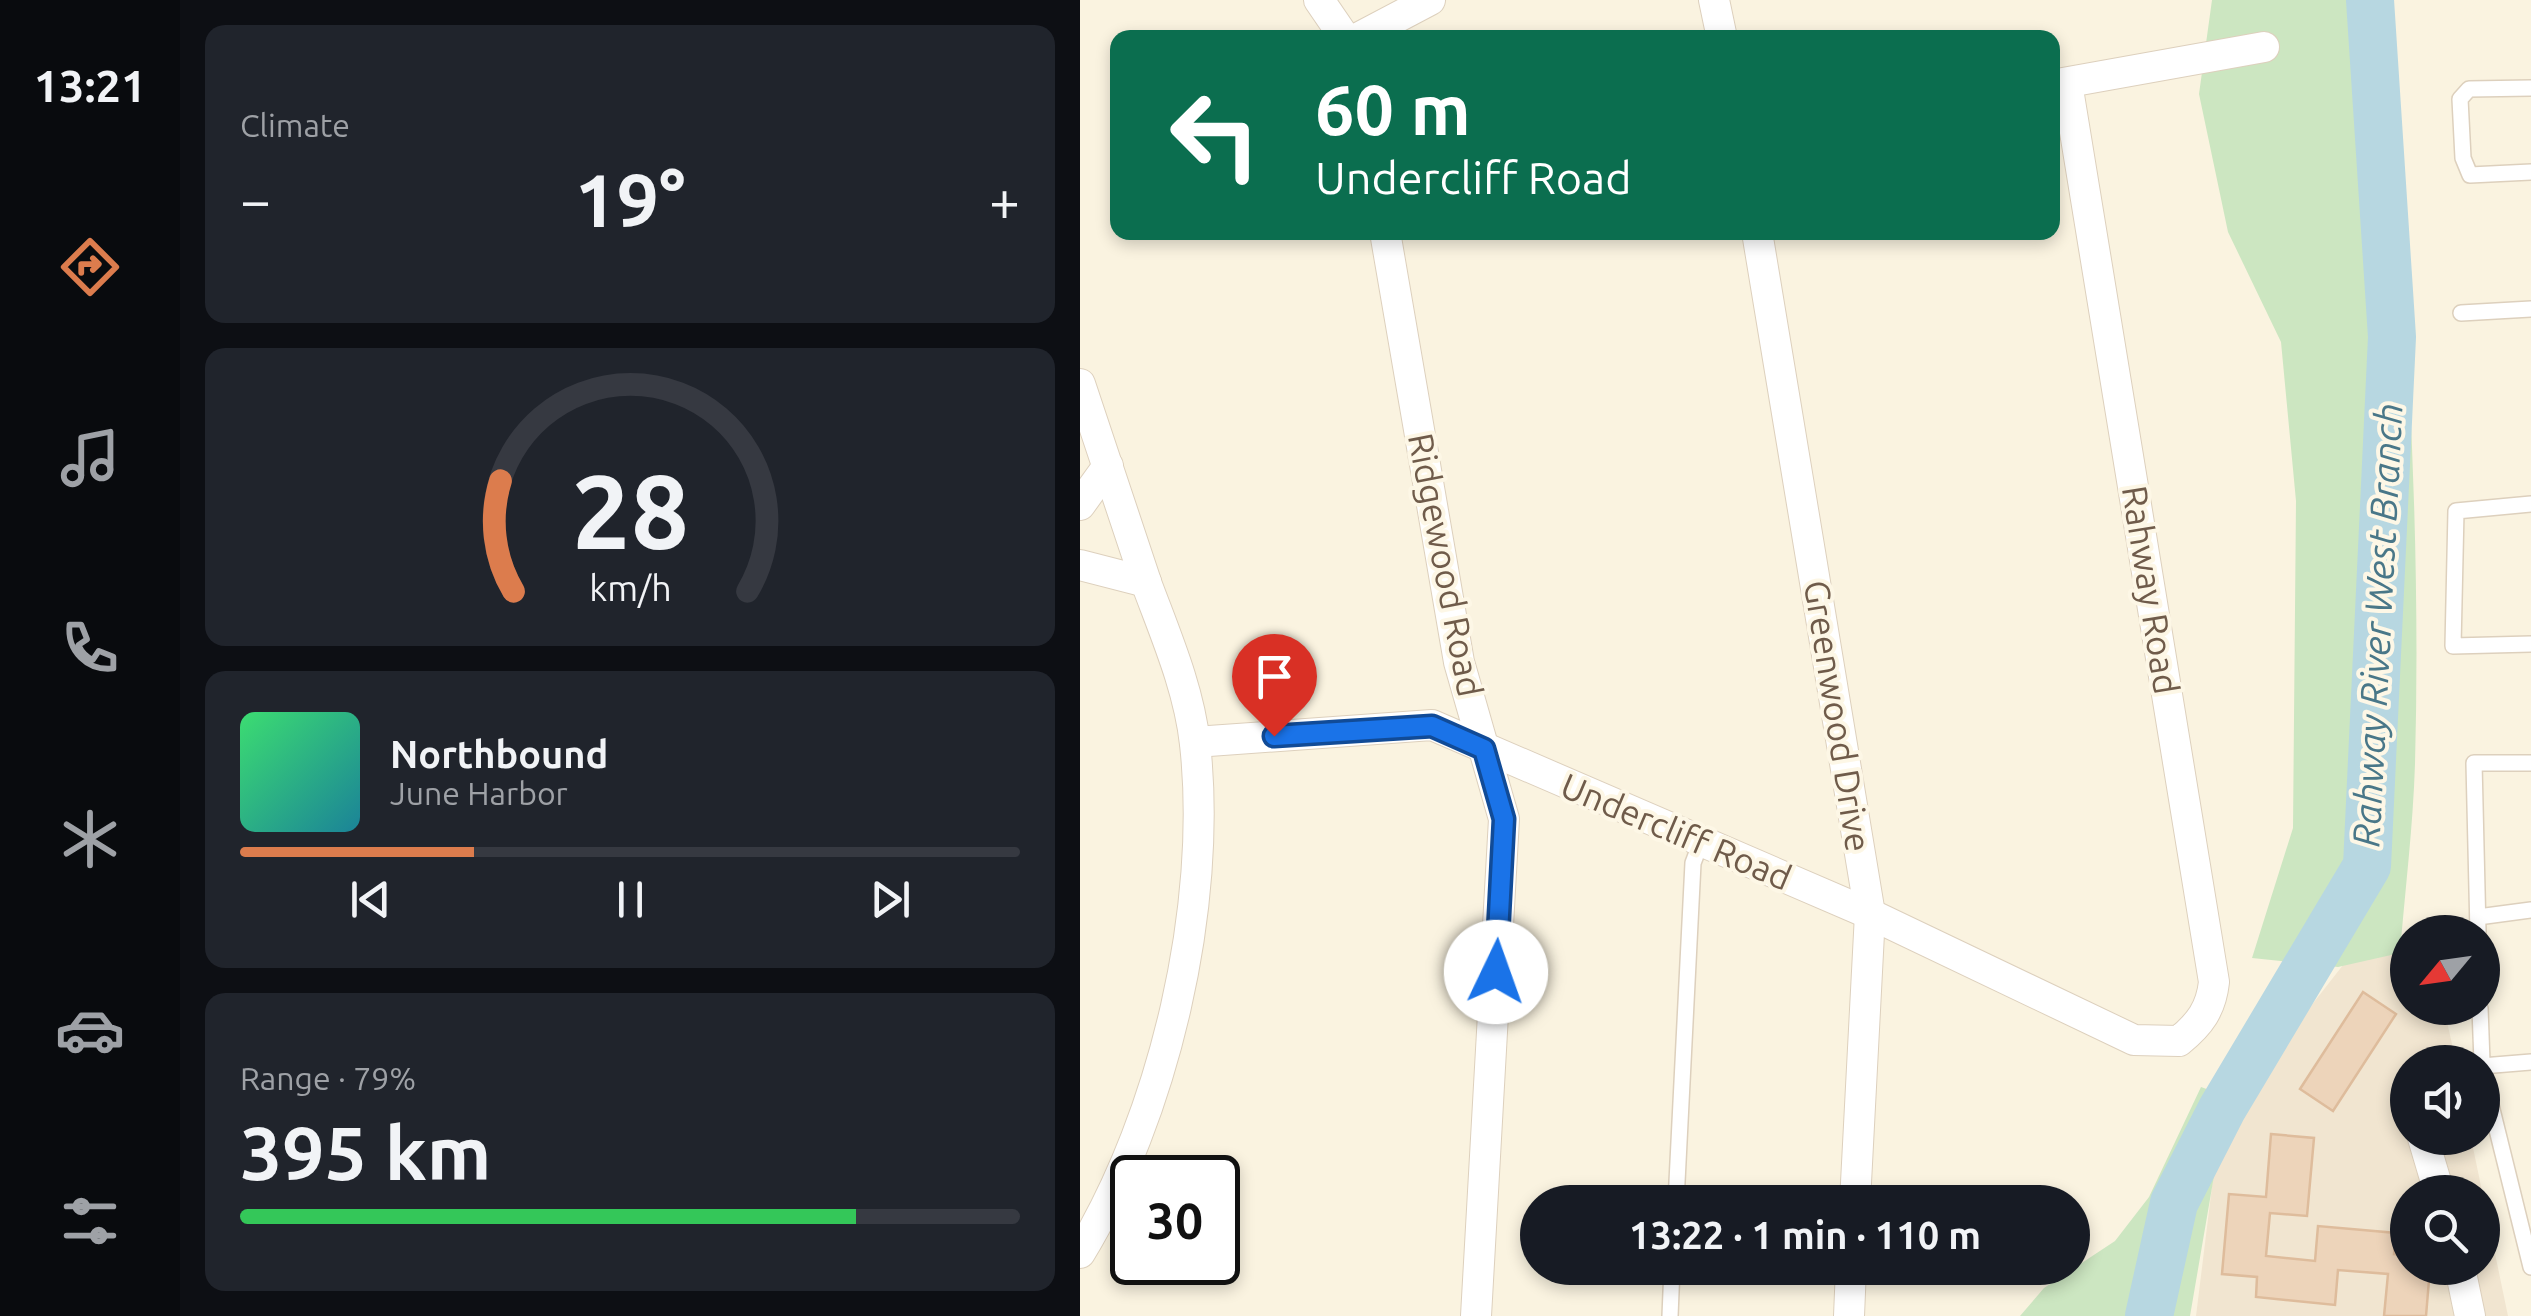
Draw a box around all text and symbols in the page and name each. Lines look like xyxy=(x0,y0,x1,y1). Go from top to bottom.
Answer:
text: 13:21 xyxy=(34,60,146,111)
icon: left xyxy=(1150,70,1280,200)
text: 60 m xyxy=(1315,70,1471,148)
text: Climate xyxy=(240,107,350,143)
text: Undercliff Road xyxy=(1315,152,1632,203)
text: 19° xyxy=(574,157,686,241)
text: − xyxy=(240,169,271,230)
text: + xyxy=(989,169,1020,230)
icon: directions xyxy=(55,232,125,302)
water label: Rahway River West Branch xyxy=(2344,402,2410,848)
icon: music xyxy=(55,423,125,493)
street label: Ridgewood Road xyxy=(1401,430,1491,700)
text: 28 xyxy=(571,452,689,569)
street label: Rahway Road xyxy=(2115,483,2187,697)
text: km/h xyxy=(589,568,671,608)
street label: Greenwood Drive xyxy=(1797,577,1879,854)
icon: phone xyxy=(55,613,125,683)
pin xyxy=(1232,634,1317,737)
icon: arrive xyxy=(1247,649,1302,704)
text: Northbound xyxy=(390,733,608,775)
street label: Undercliff Road xyxy=(1555,765,1798,898)
text: June Harbor xyxy=(390,775,568,811)
icon: climate xyxy=(55,804,125,874)
icon: previous xyxy=(343,872,398,927)
icon: pause xyxy=(603,872,658,927)
icon: next xyxy=(863,872,918,927)
north arrow xyxy=(2390,915,2500,1025)
map controls xyxy=(2390,915,2500,1285)
position arrow xyxy=(1444,920,1548,1024)
icon: car xyxy=(55,995,125,1065)
button: sound xyxy=(2390,1045,2500,1155)
text: Range · 79% xyxy=(240,1060,416,1096)
text: 395 km xyxy=(240,1110,491,1194)
speed limit sign: 30 xyxy=(1110,1155,1240,1285)
button: search xyxy=(2390,1175,2500,1285)
icon: filters xyxy=(55,1186,125,1256)
text: 13:22 · 1 min · 110 m xyxy=(1629,1214,1981,1256)

